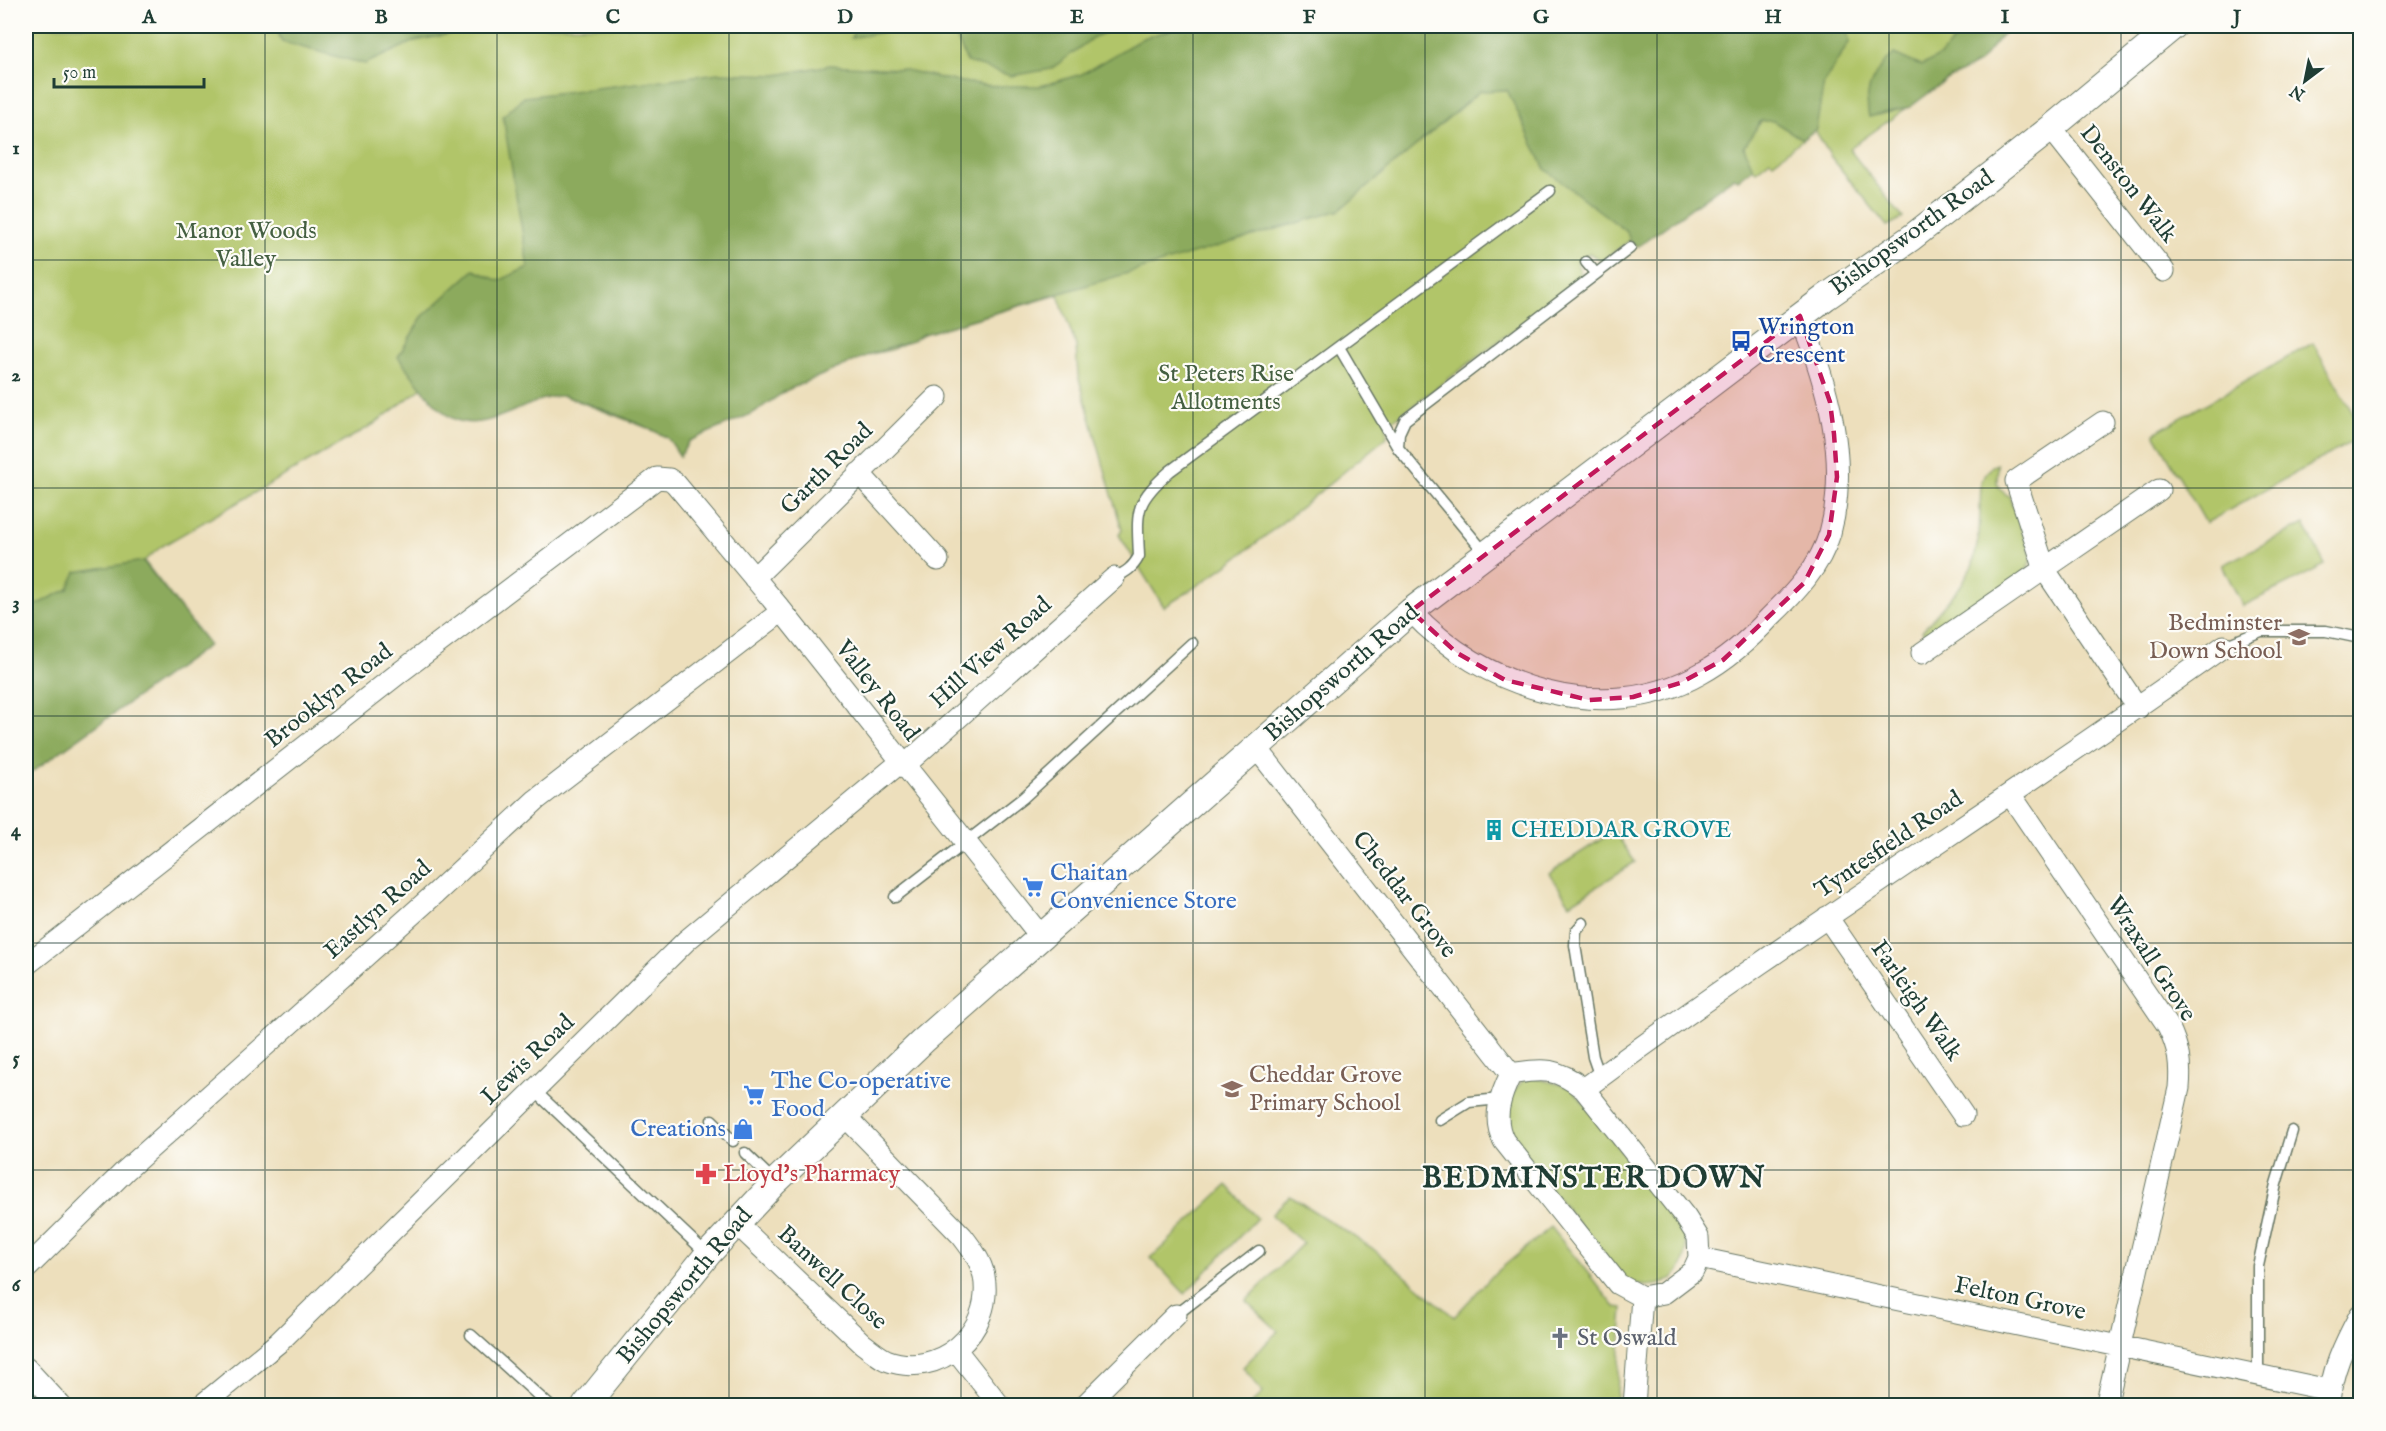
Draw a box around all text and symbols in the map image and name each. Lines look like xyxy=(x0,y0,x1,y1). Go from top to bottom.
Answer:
text: A xyxy=(141,5,157,30)
text: B xyxy=(374,5,388,30)
text: C xyxy=(606,5,620,30)
text: D xyxy=(837,5,853,30)
text: E xyxy=(1070,5,1084,30)
text: F xyxy=(1303,5,1316,30)
text: G xyxy=(1533,5,1550,30)
text: H xyxy=(1764,5,1782,30)
text: I xyxy=(2001,5,2010,30)
text: J xyxy=(2230,5,2242,30)
scale bar xyxy=(54,51,204,89)
north arrow xyxy=(2275,51,2335,111)
text: 50 m xyxy=(63,62,96,85)
text: N xyxy=(2287,80,2310,105)
street label: Denston Walk xyxy=(2072,119,2184,250)
text: 1 xyxy=(12,136,20,161)
street label: Bishopsworth Road xyxy=(1824,163,2000,303)
park label: Manor Woods Valley xyxy=(175,216,317,275)
place label: Wrington Crescent xyxy=(1758,312,1855,371)
bus stop icon: Wrington Crescent xyxy=(1729,329,1753,353)
park label: St Peters Rise Allotments xyxy=(1158,359,1294,418)
text: 2 xyxy=(11,363,21,388)
street label: Garth Road xyxy=(774,416,880,522)
street label: Hill View Road xyxy=(924,590,1059,716)
text: 3 xyxy=(12,591,20,616)
street label: Bishopsworth Road xyxy=(1258,597,1426,749)
place label: Bedminster Down School xyxy=(2149,608,2282,667)
school or university icon: Bedminster Down School xyxy=(2287,625,2311,649)
street label: Valley Road xyxy=(827,633,926,748)
street label: Brooklyn Road xyxy=(259,636,399,756)
street label: Tyntesfield Road xyxy=(1809,784,1969,906)
place label: CHEDDAR GROVE xyxy=(1511,815,1731,846)
text: 4 xyxy=(11,818,22,843)
building icon: CHEDDAR GROVE xyxy=(1482,818,1506,842)
street label: Cheddar Grove xyxy=(1345,825,1463,965)
street label: Eastlyn Road xyxy=(318,854,438,966)
place label: Chaitan Convenience Store xyxy=(1050,858,1237,917)
supermarket icon: Chaitan Convenience Store xyxy=(1021,875,1045,899)
street label: Wraxall Grove xyxy=(2099,890,2203,1028)
street label: Farleigh Walk xyxy=(1863,935,1969,1067)
street label: Lewis Road xyxy=(475,1008,581,1112)
text: 5 xyxy=(12,1046,20,1071)
place label: Cheddar Grove Primary School xyxy=(1249,1060,1402,1119)
place label: The Co-operative Food xyxy=(771,1066,951,1125)
school or university icon: Cheddar Grove Primary School xyxy=(1220,1077,1244,1101)
supermarket icon: The Co-operative Food xyxy=(742,1083,766,1107)
place label: Creations xyxy=(630,1114,726,1145)
shop icon: Creations xyxy=(731,1117,755,1141)
place label: Lloyd's Pharmacy xyxy=(723,1159,901,1190)
district label: BEDMINSTER DOWN xyxy=(1422,1160,1766,1198)
pharmacy icon: Lloyd's Pharmacy xyxy=(694,1162,718,1186)
street label: Bishopsworth Road xyxy=(610,1201,760,1371)
street label: Banwell Close xyxy=(770,1219,894,1337)
street label: Felton Grove xyxy=(1951,1270,2089,1328)
text: 6 xyxy=(12,1273,22,1298)
place label: St Oswald xyxy=(1577,1323,1677,1354)
church icon: St Oswald xyxy=(1548,1326,1572,1350)

